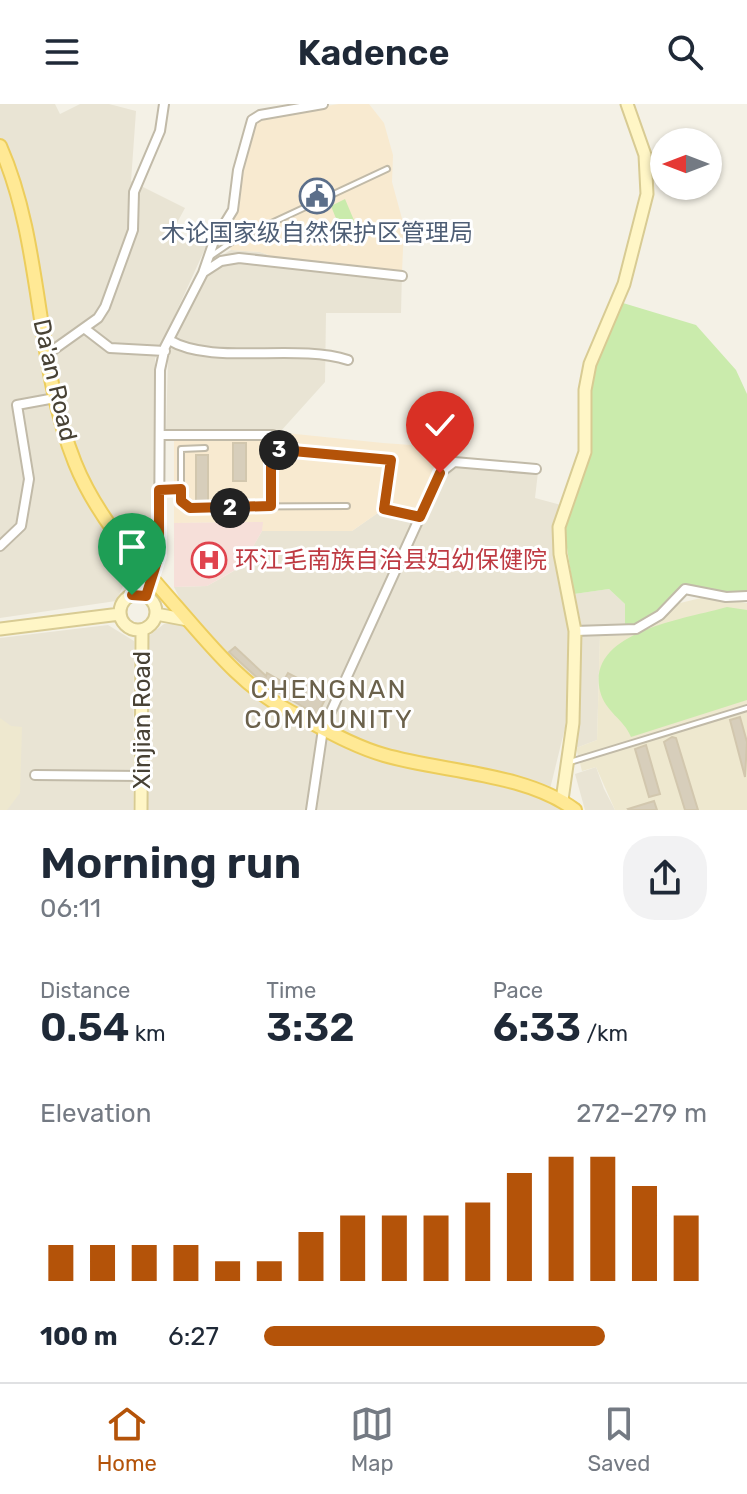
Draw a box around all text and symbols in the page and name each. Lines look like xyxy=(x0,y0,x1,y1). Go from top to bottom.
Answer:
icon: menu xyxy=(40,30,84,74)
icon: search xyxy=(663,30,707,74)
text: Kadence xyxy=(297,31,450,74)
north arrow xyxy=(650,128,722,200)
map controls xyxy=(650,128,722,200)
public building icon: 木论国家级自然保护区管理局 xyxy=(298,177,336,215)
place label: 木论国家级自然保护区管理局 xyxy=(161,219,473,247)
street label: Da'an Road xyxy=(27,316,83,444)
pin xyxy=(406,391,474,473)
icon: check xyxy=(418,403,462,447)
pin: 3 xyxy=(259,430,299,470)
text: 3 xyxy=(272,436,286,463)
pin: 2 xyxy=(210,488,250,528)
text: 2 xyxy=(223,494,237,521)
pin xyxy=(98,513,166,595)
icon: arrive xyxy=(110,525,154,569)
hospital icon: 环江毛南族自治县妇幼保健院 xyxy=(190,541,228,579)
place label: 环江毛南族自治县妇幼保健院 xyxy=(235,546,547,574)
street label: Xinjian Road xyxy=(128,651,156,789)
district label: CHENGNAN COMMUNITY xyxy=(244,674,414,735)
button: share xyxy=(623,836,707,920)
text: Morning run xyxy=(40,837,301,889)
text: 06:11 xyxy=(40,893,101,924)
text: Distance xyxy=(40,977,130,1004)
text: Time xyxy=(266,977,316,1004)
text: Pace xyxy=(493,977,543,1004)
text: 0.54 xyxy=(40,1004,129,1051)
text: 3:32 xyxy=(266,1004,355,1051)
text: 6:33 xyxy=(493,1004,581,1051)
text: km xyxy=(129,1020,166,1047)
text: /km xyxy=(581,1020,628,1047)
text: Elevation xyxy=(40,1098,151,1129)
text: 272–279 m xyxy=(576,1098,707,1129)
text: 100 m xyxy=(40,1321,118,1352)
text: 6:27 xyxy=(168,1321,219,1352)
tab: Home xyxy=(97,1402,157,1477)
tab: Map xyxy=(350,1402,394,1477)
tab: Saved xyxy=(588,1402,650,1477)

